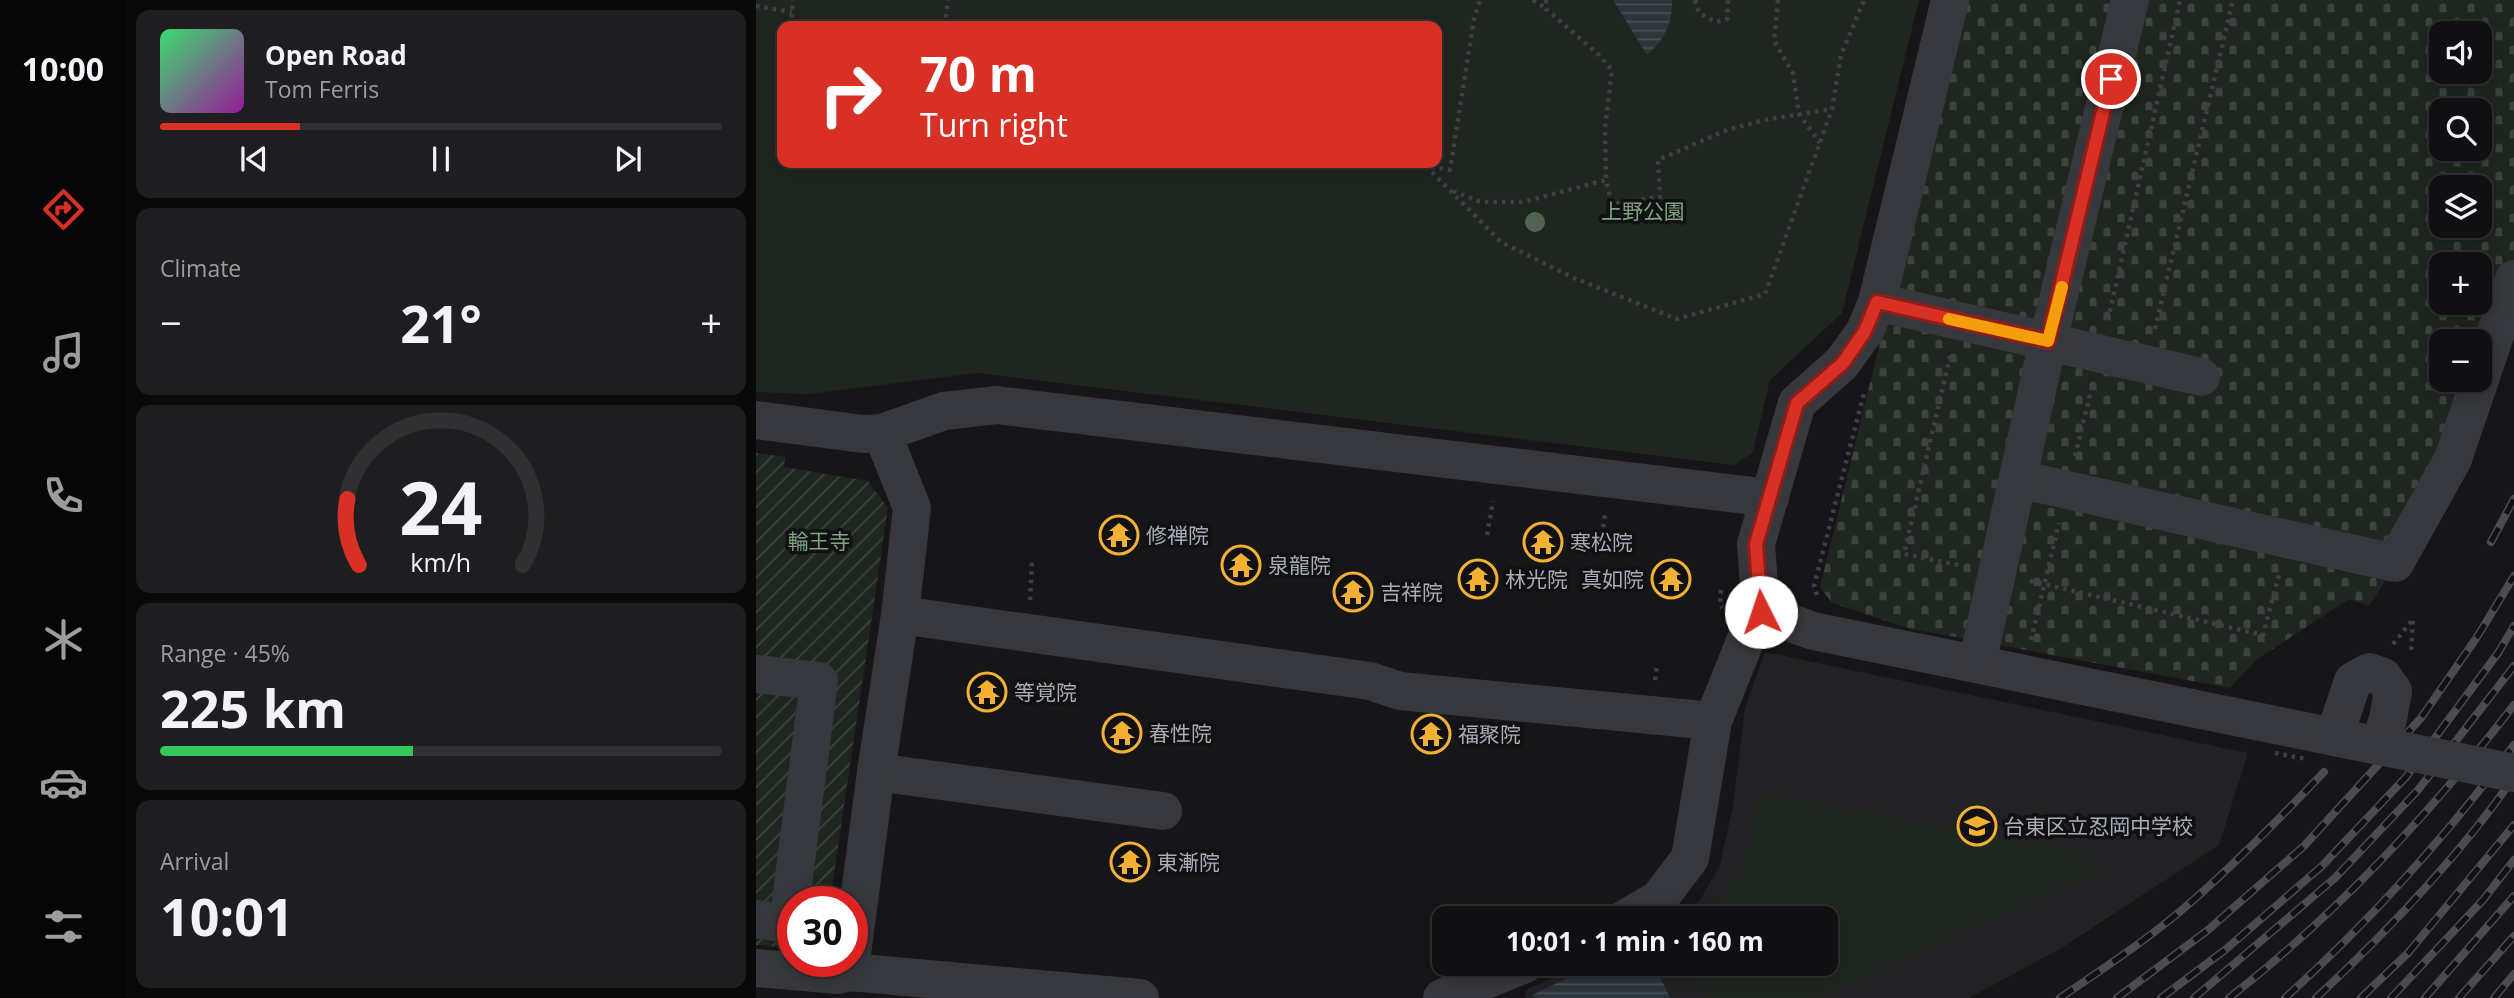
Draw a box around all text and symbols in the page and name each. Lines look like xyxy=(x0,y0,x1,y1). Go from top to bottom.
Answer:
map controls xyxy=(2429,21,2492,392)
button: sound xyxy=(2429,21,2492,84)
text: Open Road xyxy=(265,37,407,73)
text: 70 m xyxy=(920,40,1037,106)
text: 10:00 xyxy=(22,47,104,90)
icon: right xyxy=(805,49,896,140)
pin xyxy=(2081,49,2141,109)
icon: arrive xyxy=(2092,60,2130,98)
text: Tom Ferris xyxy=(265,73,379,105)
button: search xyxy=(2429,98,2492,161)
text: Turn right xyxy=(920,103,1068,146)
icon: previous xyxy=(235,140,273,178)
icon: pause xyxy=(422,140,460,178)
icon: next xyxy=(609,140,647,178)
button: layers xyxy=(2429,175,2492,238)
icon: directions xyxy=(39,185,88,234)
park label: 上野公園 xyxy=(1601,197,1685,225)
text: Climate xyxy=(160,252,241,284)
button: + xyxy=(2429,252,2492,315)
text: 21° xyxy=(400,287,482,358)
text: − xyxy=(160,296,182,348)
text: + xyxy=(700,296,722,348)
icon: music xyxy=(39,328,88,377)
button: − xyxy=(2429,329,2492,392)
text: 24 xyxy=(399,457,483,556)
icon: phone xyxy=(39,471,88,520)
temple icon: 修禅院 xyxy=(1098,514,1140,556)
place label: 修禅院 xyxy=(1146,521,1209,549)
temple icon: 寒松院 xyxy=(1522,521,1564,563)
park label: 輪王寺 xyxy=(788,527,851,555)
place label: 寒松院 xyxy=(1570,528,1633,556)
temple icon: 泉龍院 xyxy=(1220,544,1262,586)
text: km/h xyxy=(411,545,471,579)
place label: 泉龍院 xyxy=(1268,551,1331,579)
temple icon: 林光院 xyxy=(1457,558,1499,600)
temple icon: 真如院 xyxy=(1650,558,1692,600)
place label: 林光院 xyxy=(1505,565,1568,593)
place label: 真如院 xyxy=(1581,565,1644,593)
temple icon: 吉祥院 xyxy=(1332,571,1374,613)
position arrow xyxy=(1724,575,1798,649)
place label: 吉祥院 xyxy=(1380,578,1443,606)
icon: climate xyxy=(39,615,88,664)
text: Range · 45% xyxy=(160,637,290,669)
temple icon: 等覚院 xyxy=(966,671,1008,713)
text: 225 km xyxy=(160,672,346,743)
place label: 等覚院 xyxy=(1014,678,1077,706)
temple icon: 春性院 xyxy=(1101,712,1143,754)
temple icon: 福聚院 xyxy=(1410,713,1452,755)
place label: 春性院 xyxy=(1149,719,1212,747)
place label: 福聚院 xyxy=(1458,720,1521,748)
icon: car xyxy=(39,758,88,807)
school or university icon: 台東区立忍岡中学校 xyxy=(1956,805,1998,847)
place label: 台東区立忍岡中学校 xyxy=(2004,812,2193,840)
temple icon: 東漸院 xyxy=(1109,841,1151,883)
text: Arrival xyxy=(160,845,229,877)
place label: 東漸院 xyxy=(1157,848,1220,876)
text: 10:01 xyxy=(160,880,294,951)
speed limit sign: 30 xyxy=(777,886,868,977)
icon: filters xyxy=(39,902,88,951)
text: 10:01 · 1 min · 160 m xyxy=(1506,923,1764,959)

